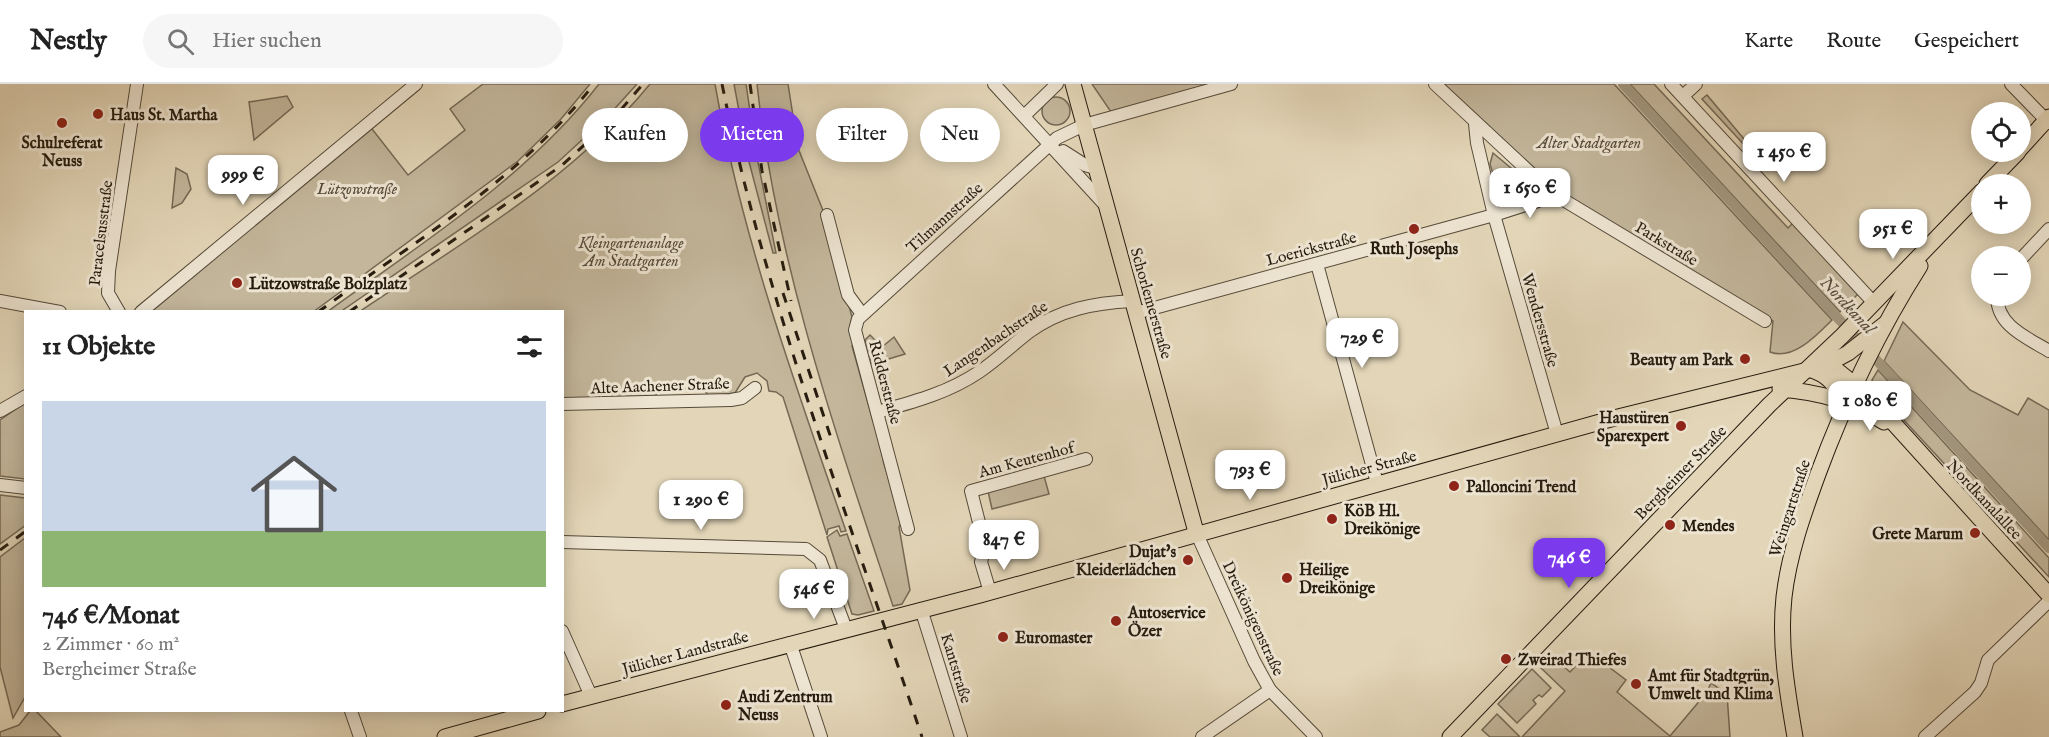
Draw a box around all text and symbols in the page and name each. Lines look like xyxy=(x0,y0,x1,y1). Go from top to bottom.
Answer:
search box xyxy=(143,14,563,68)
text: Nestly xyxy=(30,24,107,59)
icon: search xyxy=(164,25,197,58)
text: Hier suchen xyxy=(212,27,322,55)
text: Karte xyxy=(1744,28,1793,55)
text: Route xyxy=(1826,28,1881,55)
text: Gespeichert xyxy=(1914,28,2019,55)
map controls xyxy=(1971,102,2031,306)
button: locate xyxy=(1971,102,2031,162)
place label: Haus St. Martha xyxy=(110,106,219,126)
marker: Haus St. Martha xyxy=(91,107,105,121)
chip: Kaufen xyxy=(582,108,688,162)
chip: Mieten xyxy=(700,108,804,162)
chip: Filter xyxy=(816,108,908,162)
chip: Neu xyxy=(920,108,1000,162)
marker: Schulreferat Neuss xyxy=(55,116,69,130)
pin: 1 450 € xyxy=(1729,132,1839,183)
place label: Schulreferat Neuss xyxy=(22,134,103,172)
park label: Alter Stadtgarten xyxy=(1535,134,1641,154)
text: 1 450 € xyxy=(1757,139,1811,164)
pin: 999 € xyxy=(201,155,285,206)
text: 999 € xyxy=(222,162,264,187)
pin: 1 650 € xyxy=(1475,168,1585,219)
button: + xyxy=(1971,174,2031,234)
text: 1 650 € xyxy=(1503,175,1557,200)
street label: Paracelsusstraße xyxy=(86,179,118,287)
street label: Tilmannstraße xyxy=(903,179,988,258)
park label: Lützowstraße xyxy=(316,180,398,200)
pin: 951 € xyxy=(1851,209,1935,260)
text: 951 € xyxy=(1873,216,1913,241)
street label: Parkstraße xyxy=(1631,218,1701,271)
marker: Ruth Josephs xyxy=(1407,222,1421,236)
street label: Loerickstraße xyxy=(1264,228,1359,272)
park label: Kleingartenanlage Am Stadtgarten xyxy=(577,234,684,272)
place label: Ruth Josephs xyxy=(1370,240,1459,260)
street label: Schorlemerstraße xyxy=(1125,246,1175,361)
button: − xyxy=(1971,246,2031,306)
street label: Wendersstraße xyxy=(1516,271,1562,370)
water label: Nordkanal xyxy=(1814,272,1881,341)
place label: Lützowstraße Bolzplatz xyxy=(249,275,408,295)
marker: Lützowstraße Bolzplatz xyxy=(230,276,244,290)
street label: Langenbachstraße xyxy=(940,297,1052,382)
pin: 729 € xyxy=(1320,318,1404,369)
text: 729 € xyxy=(1340,325,1384,350)
text: 11 Objekte xyxy=(42,330,155,363)
icon: filters xyxy=(513,330,546,363)
street label: Ridderstraße xyxy=(863,338,905,427)
place label: Beauty am Park xyxy=(1630,351,1733,371)
marker: Beauty am Park xyxy=(1738,352,1752,366)
street label: Alte Aachener Straße xyxy=(589,375,730,399)
pin: 1 080 € xyxy=(1815,381,1925,432)
text: 1 080 € xyxy=(1842,388,1898,413)
place label: Haustüren Sparexpert xyxy=(1597,409,1670,447)
marker: Haustüren Sparexpert xyxy=(1674,419,1688,433)
street label: Bergheimer Straße xyxy=(1631,422,1732,525)
street label: Am Keutenhof xyxy=(976,438,1080,484)
icon: home xyxy=(240,440,348,548)
street label: Jülicher Straße xyxy=(1318,447,1419,492)
pin: 793 € xyxy=(1208,450,1292,501)
street label: Nordkanalallee xyxy=(1941,456,2026,544)
text: 793 € xyxy=(1229,457,1271,482)
street label: Weingartstraße xyxy=(1766,457,1816,560)
place label: Palloncini Trend xyxy=(1466,478,1576,498)
marker: Palloncini Trend xyxy=(1447,479,1461,493)
pin: 1 290 € xyxy=(646,480,756,531)
text: 1 290 € xyxy=(673,487,729,512)
place label: KöB Hl. Dreikönige xyxy=(1344,502,1421,540)
marker: KöB Hl. Dreikönige xyxy=(1325,512,1339,526)
place label: Mendes xyxy=(1682,517,1735,537)
marker: Mendes xyxy=(1663,518,1677,532)
pin: 847 € xyxy=(962,520,1046,571)
place label: Grete Marum xyxy=(1872,525,1964,545)
marker: Grete Marum xyxy=(1968,526,1982,540)
text: 847 € xyxy=(983,527,1025,552)
pin: 746 € xyxy=(1527,538,1611,589)
place label: Dujat's Kleiderlädchen xyxy=(1076,543,1176,581)
text: 746 € xyxy=(1547,545,1591,570)
marker: Dujat's Kleiderlädchen xyxy=(1181,553,1195,567)
street label: Dreikönigenstraße xyxy=(1217,558,1287,679)
place label: Heilige Dreikönige xyxy=(1299,561,1376,599)
pin: 546 € xyxy=(772,569,856,620)
marker: Heilige Dreikönige xyxy=(1280,571,1294,585)
text: 546 € xyxy=(793,576,835,601)
text: 746 €/Monat xyxy=(42,599,180,632)
place label: Autoservice Özer xyxy=(1127,604,1206,642)
marker: Autoservice Özer xyxy=(1109,614,1123,628)
street label: Jülicher Landstraße xyxy=(618,627,751,681)
place label: Euromaster xyxy=(1015,629,1093,649)
marker: Euromaster xyxy=(996,630,1010,644)
street label: Kantstraße xyxy=(935,631,975,706)
text: 2 Zimmer · 60 m² xyxy=(42,632,179,657)
place label: Zweirad Thiefes xyxy=(1518,651,1627,671)
marker: Zweirad Thiefes xyxy=(1499,652,1513,666)
text: Bergheimer Straße xyxy=(42,657,197,682)
place label: Amt für Stadtgrün, Umwelt und Klima xyxy=(1647,667,1775,705)
marker: Amt für Stadtgrün, Umwelt und Klima xyxy=(1629,677,1643,691)
place label: Audi Zentrum Neuss xyxy=(737,688,833,726)
marker: Audi Zentrum Neuss xyxy=(719,698,733,712)

